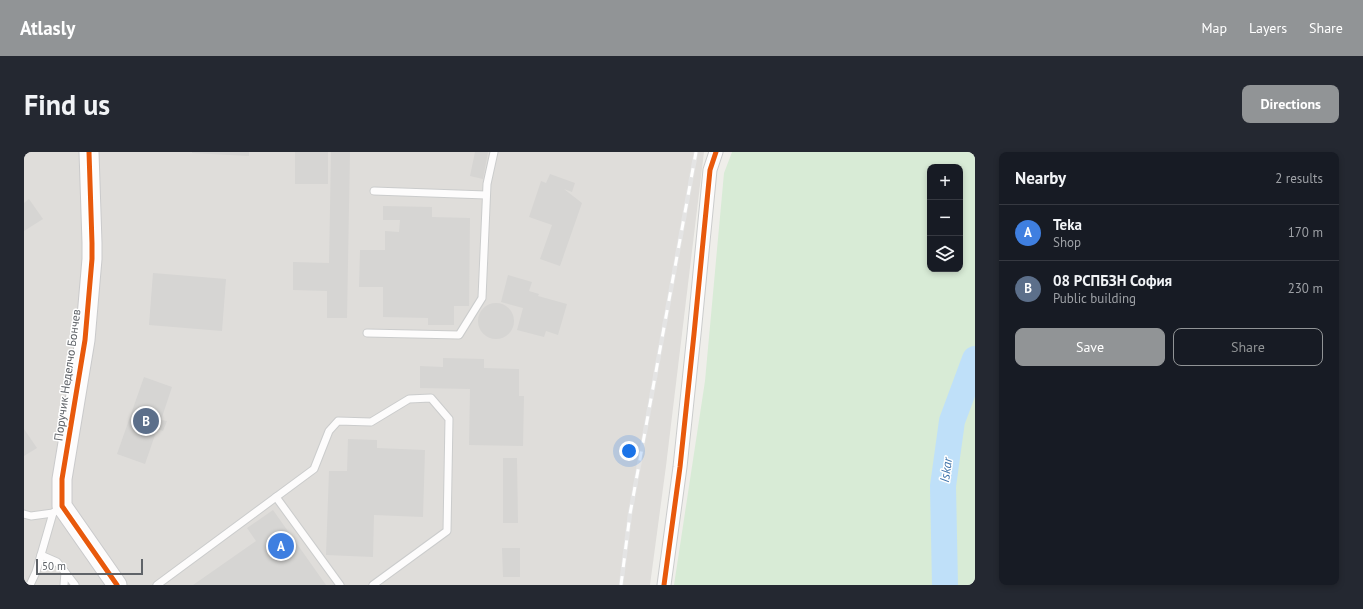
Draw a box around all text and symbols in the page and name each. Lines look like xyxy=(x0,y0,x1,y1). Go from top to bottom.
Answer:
text: Atlasly xyxy=(20,16,75,40)
text: Map xyxy=(1201,19,1227,37)
text: Layers xyxy=(1249,19,1287,37)
text: Share xyxy=(1309,19,1343,37)
button: Directions xyxy=(1242,85,1339,123)
text: Find us xyxy=(24,86,110,123)
map controls xyxy=(927,164,963,272)
button: + xyxy=(927,164,963,200)
text: Nearby xyxy=(1015,167,1066,189)
text: 2 results xyxy=(1275,170,1323,187)
button: − xyxy=(927,200,963,236)
text: Teka xyxy=(1053,215,1082,234)
text: A xyxy=(1024,224,1032,241)
text: 170 m xyxy=(1288,224,1323,241)
text: Shop xyxy=(1053,234,1081,251)
button: layers xyxy=(927,236,963,272)
text: 08 РСПБЗН София xyxy=(1053,271,1172,290)
text: B xyxy=(1024,280,1032,297)
text: 230 m xyxy=(1288,280,1323,297)
text: Public building xyxy=(1053,290,1136,307)
street label: Поручик Неделчо Бончев xyxy=(50,308,84,442)
button: Save xyxy=(1015,328,1165,366)
button: Share xyxy=(1173,328,1323,366)
pin: B xyxy=(133,406,159,436)
your location xyxy=(619,441,639,461)
water label: Iskar xyxy=(936,456,956,483)
pin: A xyxy=(268,531,294,561)
scale bar xyxy=(36,557,143,576)
text: 50 m xyxy=(42,559,66,573)

